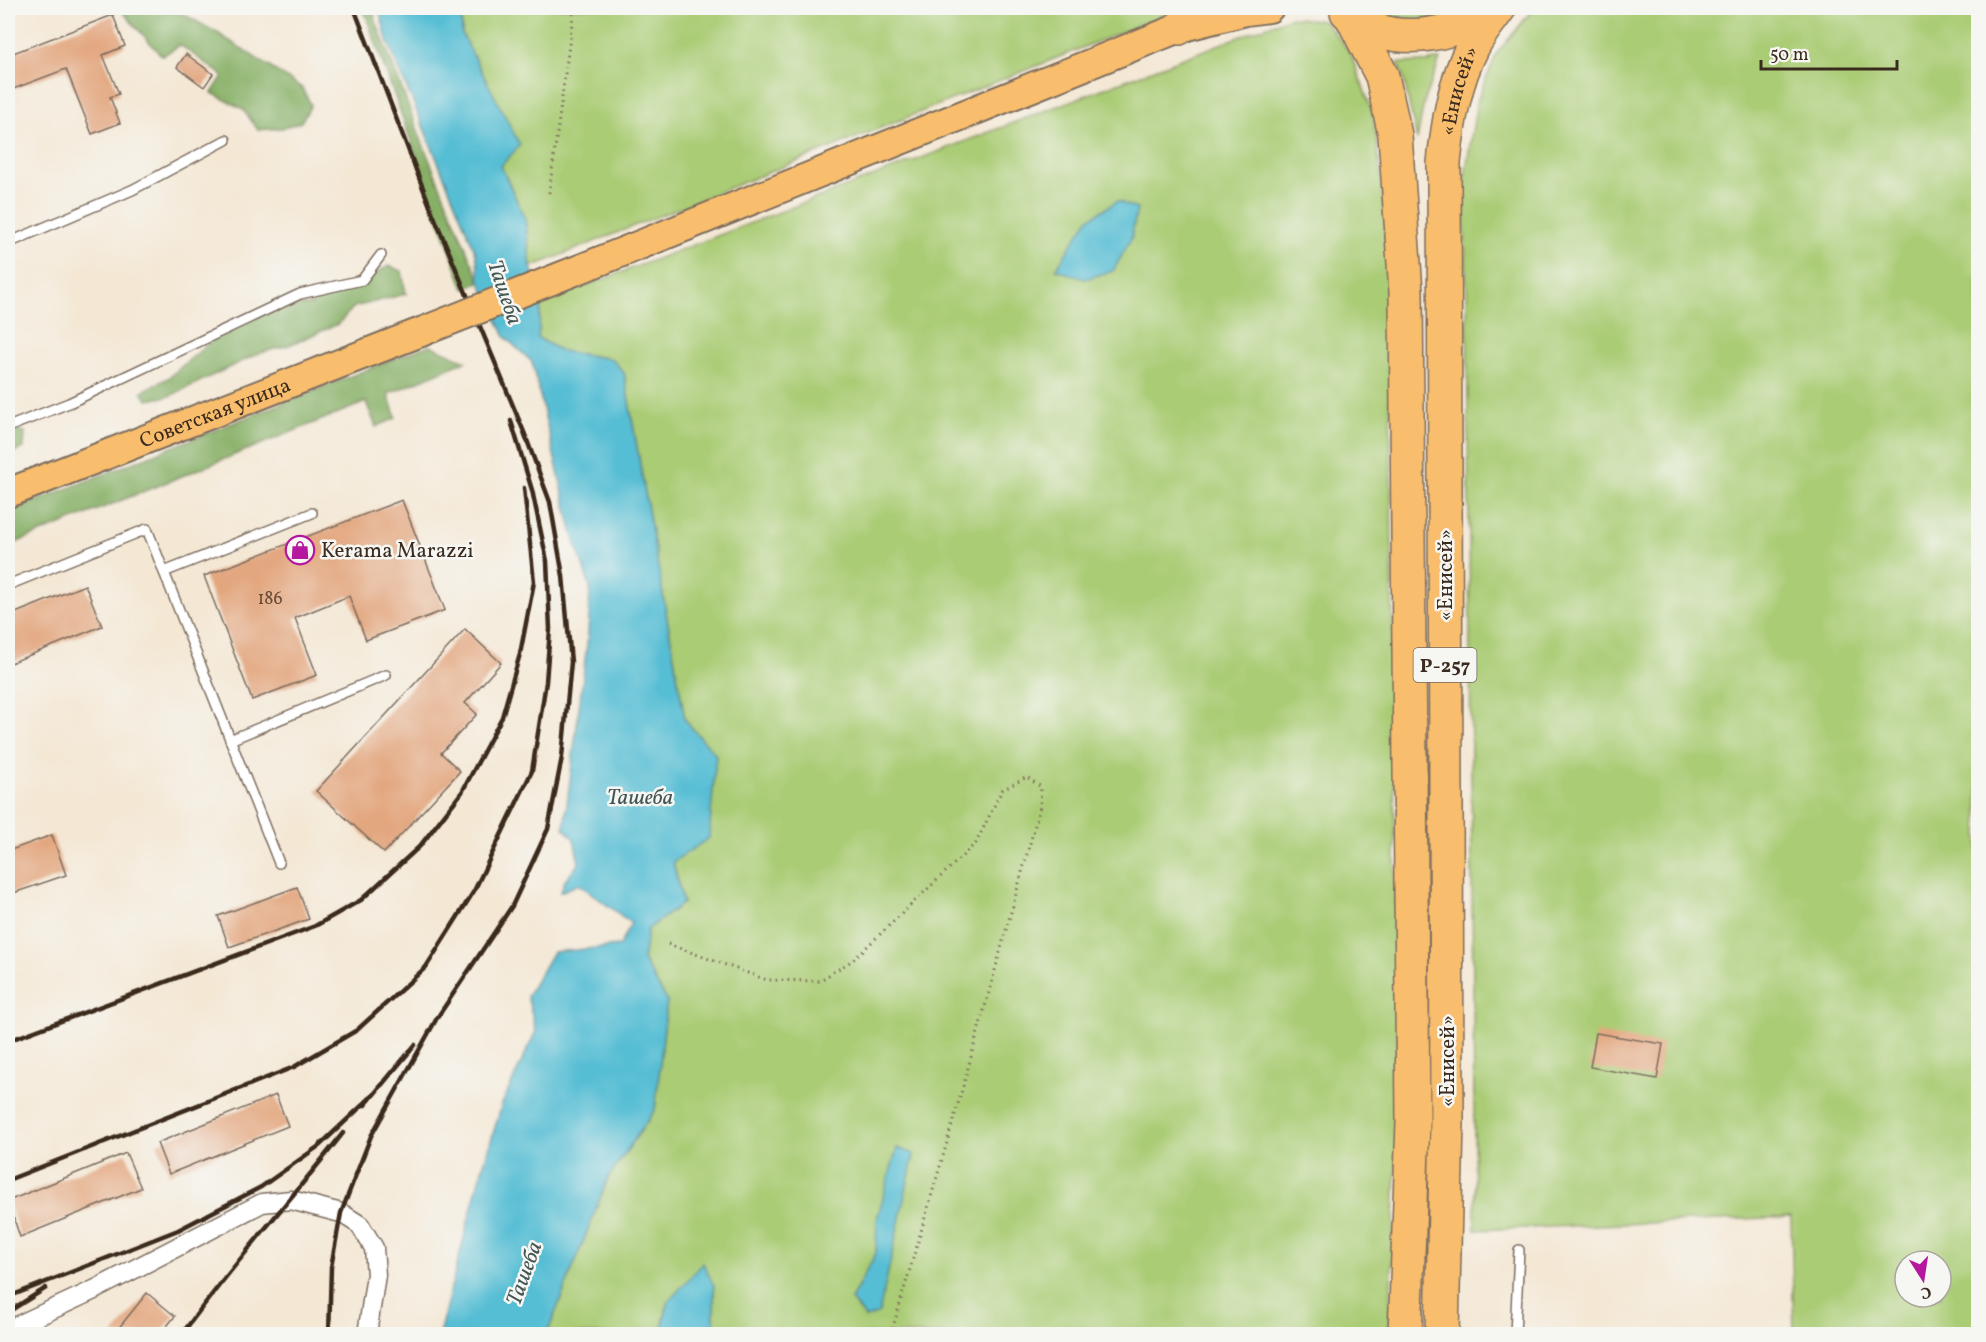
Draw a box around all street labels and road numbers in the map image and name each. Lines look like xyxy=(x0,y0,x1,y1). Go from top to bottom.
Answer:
street label: «Енисей» xyxy=(1434,42,1487,138)
street label: Советская улица xyxy=(136,371,295,456)
street label: «Енисей» xyxy=(1432,529,1461,621)
road number: Р-257 xyxy=(1414,648,1476,682)
street label: «Енисей» xyxy=(1434,1015,1463,1107)

